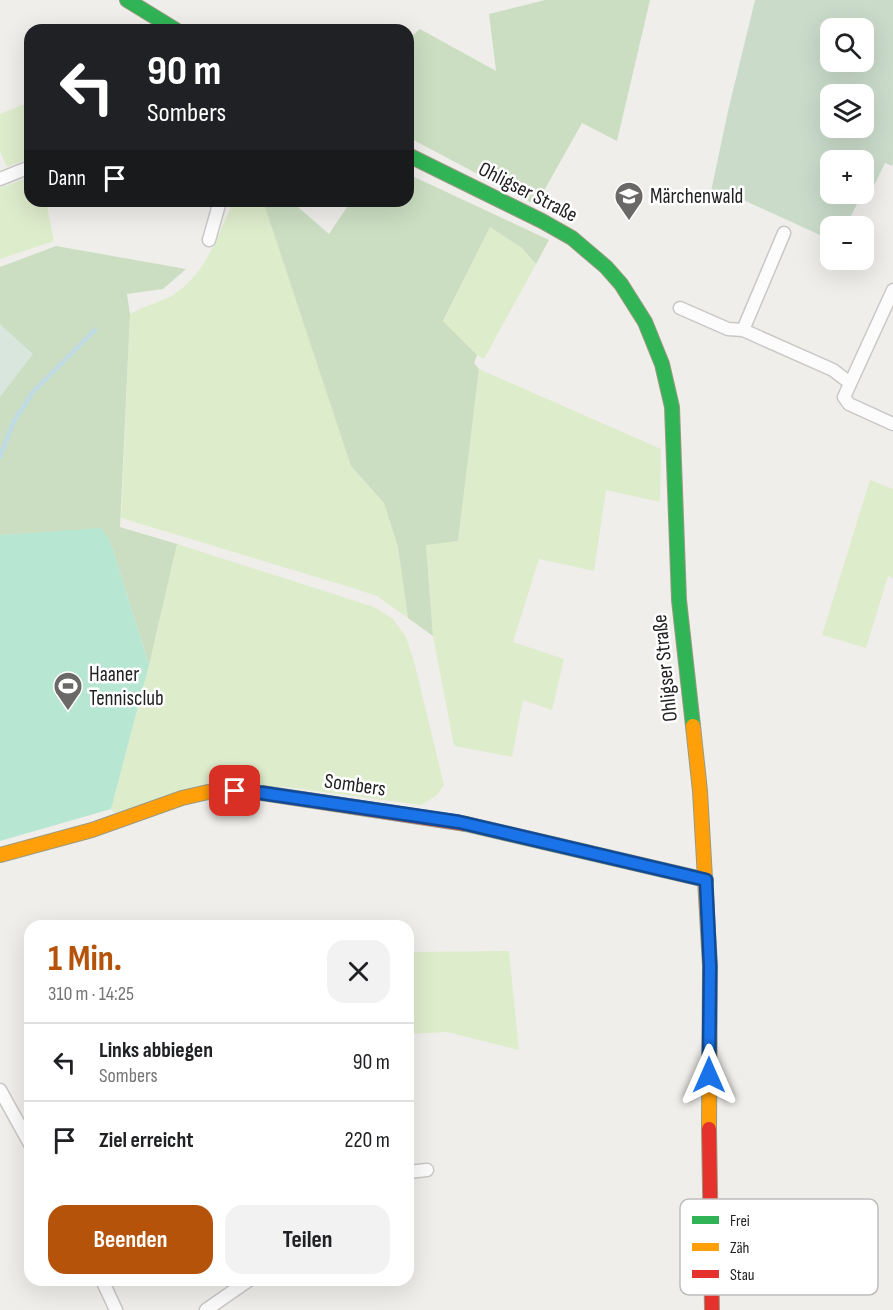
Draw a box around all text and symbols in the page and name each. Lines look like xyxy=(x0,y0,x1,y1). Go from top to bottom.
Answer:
map controls xyxy=(820,18,874,270)
button: search xyxy=(820,18,874,72)
text: 90 m xyxy=(147,46,221,97)
icon: left xyxy=(48,48,126,126)
button: layers xyxy=(820,84,874,138)
text: Sombers xyxy=(147,97,226,129)
button: + xyxy=(820,150,874,204)
street label: Ohligser Straße xyxy=(474,156,582,228)
icon: arrive xyxy=(98,162,131,195)
text: Dann xyxy=(48,165,86,192)
school or university icon: Märchenwald xyxy=(613,180,645,222)
place label: Märchenwald xyxy=(650,184,743,209)
button: − xyxy=(820,216,874,270)
street label: Ohligser Straße xyxy=(647,613,683,723)
place label: Haaner Tennisclub xyxy=(89,662,164,711)
sports icon: Haaner Tennisclub xyxy=(52,670,84,712)
pin xyxy=(209,765,260,816)
street label: Sombers xyxy=(323,768,387,802)
icon: arrive xyxy=(218,774,251,807)
text: 1 Min. xyxy=(48,938,122,981)
button: close xyxy=(327,940,390,1003)
text: 310 m · 14:25 xyxy=(48,982,134,1006)
text: Links abbiegen xyxy=(99,1037,213,1064)
position arrow xyxy=(677,1043,741,1107)
icon: left xyxy=(48,1046,81,1079)
text: 90 m xyxy=(353,1049,390,1076)
text: Sombers xyxy=(99,1064,158,1088)
icon: arrive xyxy=(48,1124,81,1157)
text: Ziel erreicht xyxy=(99,1127,194,1154)
text: 220 m xyxy=(344,1127,390,1154)
legend xyxy=(680,1199,878,1295)
button: Beenden xyxy=(48,1205,213,1274)
button: Teilen xyxy=(225,1205,390,1274)
text: Frei xyxy=(730,1212,750,1231)
text: Zäh xyxy=(730,1239,749,1258)
text: Stau xyxy=(730,1266,755,1285)

